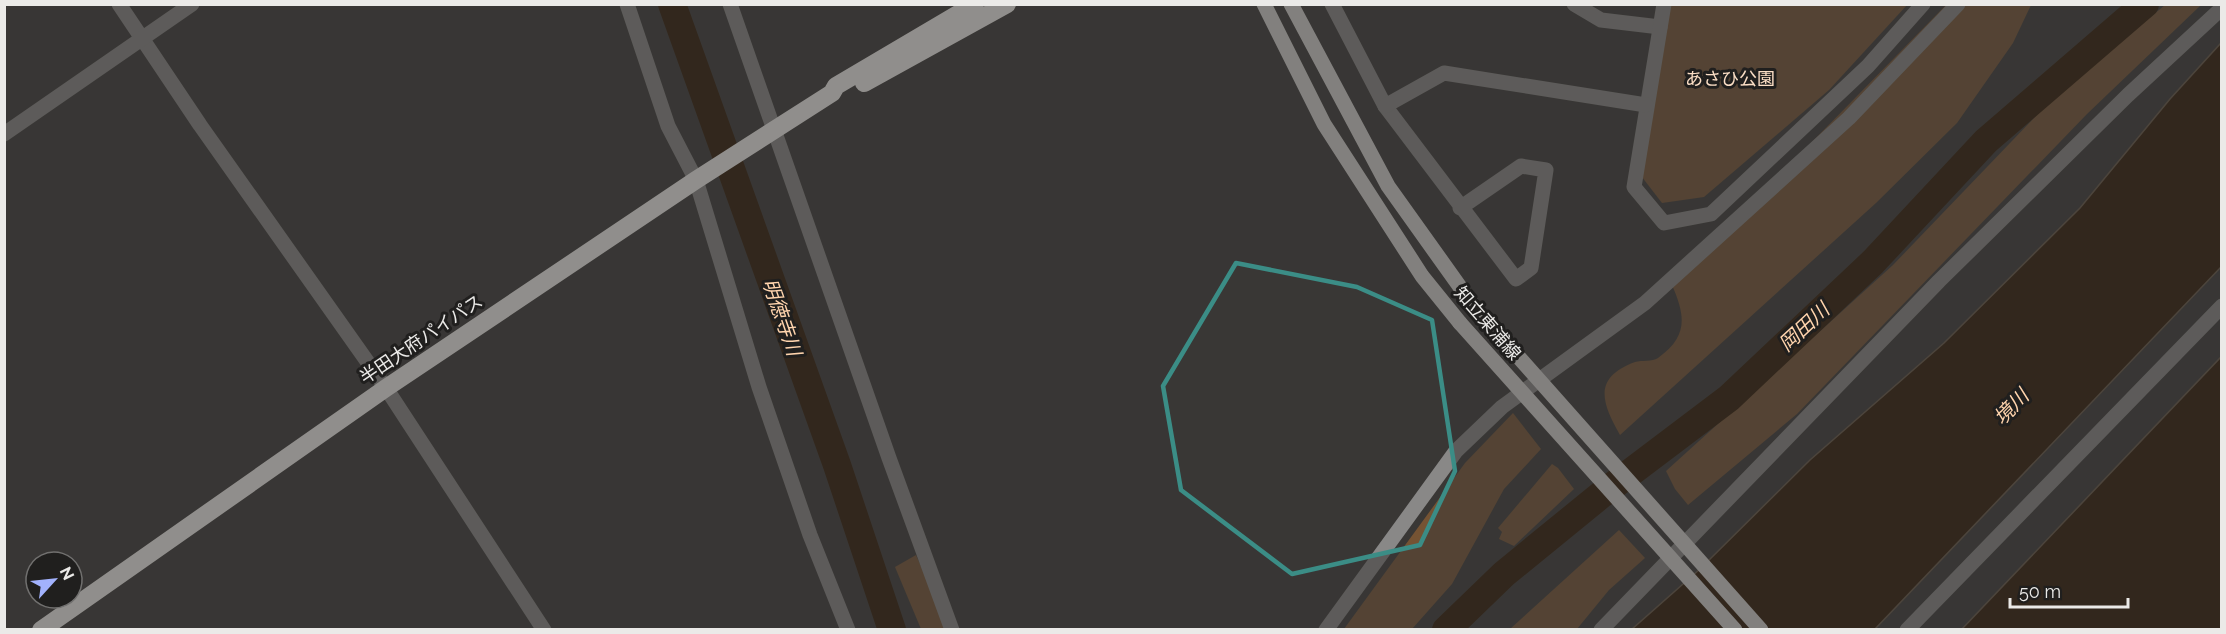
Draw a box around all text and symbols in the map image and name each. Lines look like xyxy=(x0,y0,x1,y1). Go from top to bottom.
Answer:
park label: あさひ公園 xyxy=(1685,68,1775,89)
water label: 明徳寺川 xyxy=(758,275,807,361)
street label: 知立東浦線 xyxy=(1451,282,1525,364)
street label: 半田大府パイパス xyxy=(356,290,486,388)
water label: 岡田川 xyxy=(1774,296,1836,356)
water label: 境川 xyxy=(1988,383,2035,430)
north arrow xyxy=(24,550,84,610)
text: N xyxy=(56,564,78,583)
scale bar xyxy=(2010,571,2128,609)
text: 50 m xyxy=(2019,581,2061,602)

